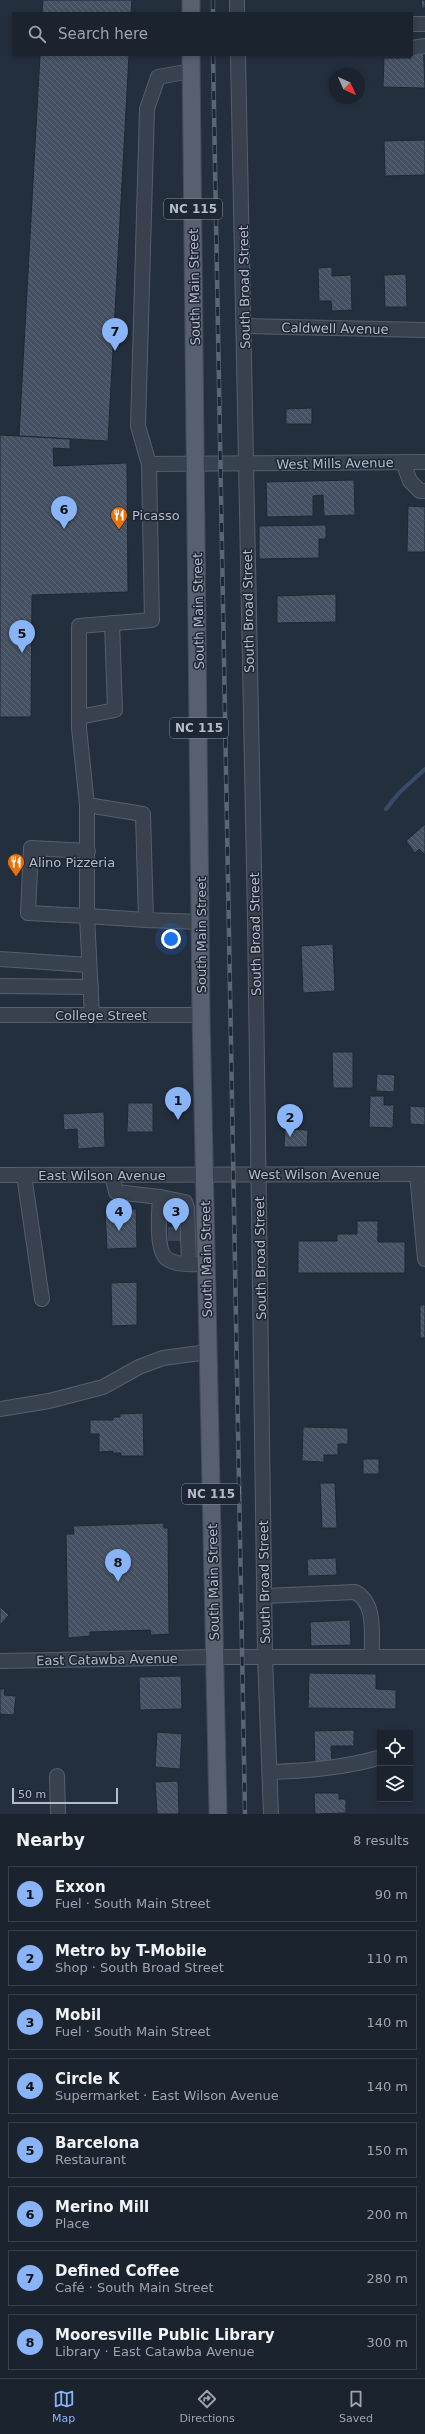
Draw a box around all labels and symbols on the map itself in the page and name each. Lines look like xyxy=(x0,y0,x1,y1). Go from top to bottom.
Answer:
north arrow xyxy=(329,68,365,104)
road number: NC 115 xyxy=(164,199,222,219)
street label: South Broad Street xyxy=(236,225,253,349)
street label: South Main Street xyxy=(186,229,203,345)
pin: 7 xyxy=(102,318,128,351)
street label: Caldwell Avenue xyxy=(281,320,389,337)
street label: West Mills Avenue xyxy=(276,455,394,472)
pin: 6 xyxy=(51,496,77,529)
restaurant icon: Picasso xyxy=(109,505,129,530)
place label: Picasso xyxy=(132,508,180,523)
street label: South Broad Street xyxy=(240,549,257,673)
street label: South Main Street xyxy=(190,553,207,669)
pin: 5 xyxy=(9,620,35,653)
road number: NC 115 xyxy=(170,718,228,738)
restaurant icon: Alino Pizzeria xyxy=(6,852,26,877)
place label: Alino Pizzeria xyxy=(29,855,115,870)
street label: South Broad Street xyxy=(247,872,264,996)
street label: South Main Street xyxy=(194,877,209,993)
your location xyxy=(161,929,181,949)
street label: College Street xyxy=(55,1008,147,1023)
pin: 1 xyxy=(165,1087,191,1120)
pin: 2 xyxy=(277,1104,303,1137)
street label: West Wilson Avenue xyxy=(248,1167,380,1182)
street label: East Wilson Avenue xyxy=(38,1168,166,1183)
street label: South Broad Street xyxy=(252,1196,269,1320)
pin: 4 xyxy=(106,1198,132,1231)
pin: 3 xyxy=(163,1198,189,1231)
street label: South Main Street xyxy=(198,1201,215,1317)
road number: NC 115 xyxy=(182,1484,240,1504)
street label: South Broad Street xyxy=(256,1520,273,1644)
street label: South Main Street xyxy=(205,1524,222,1640)
pin: 8 xyxy=(105,1549,131,1582)
street label: East Catawba Avenue xyxy=(36,1651,178,1668)
scale bar xyxy=(12,1786,118,1805)

